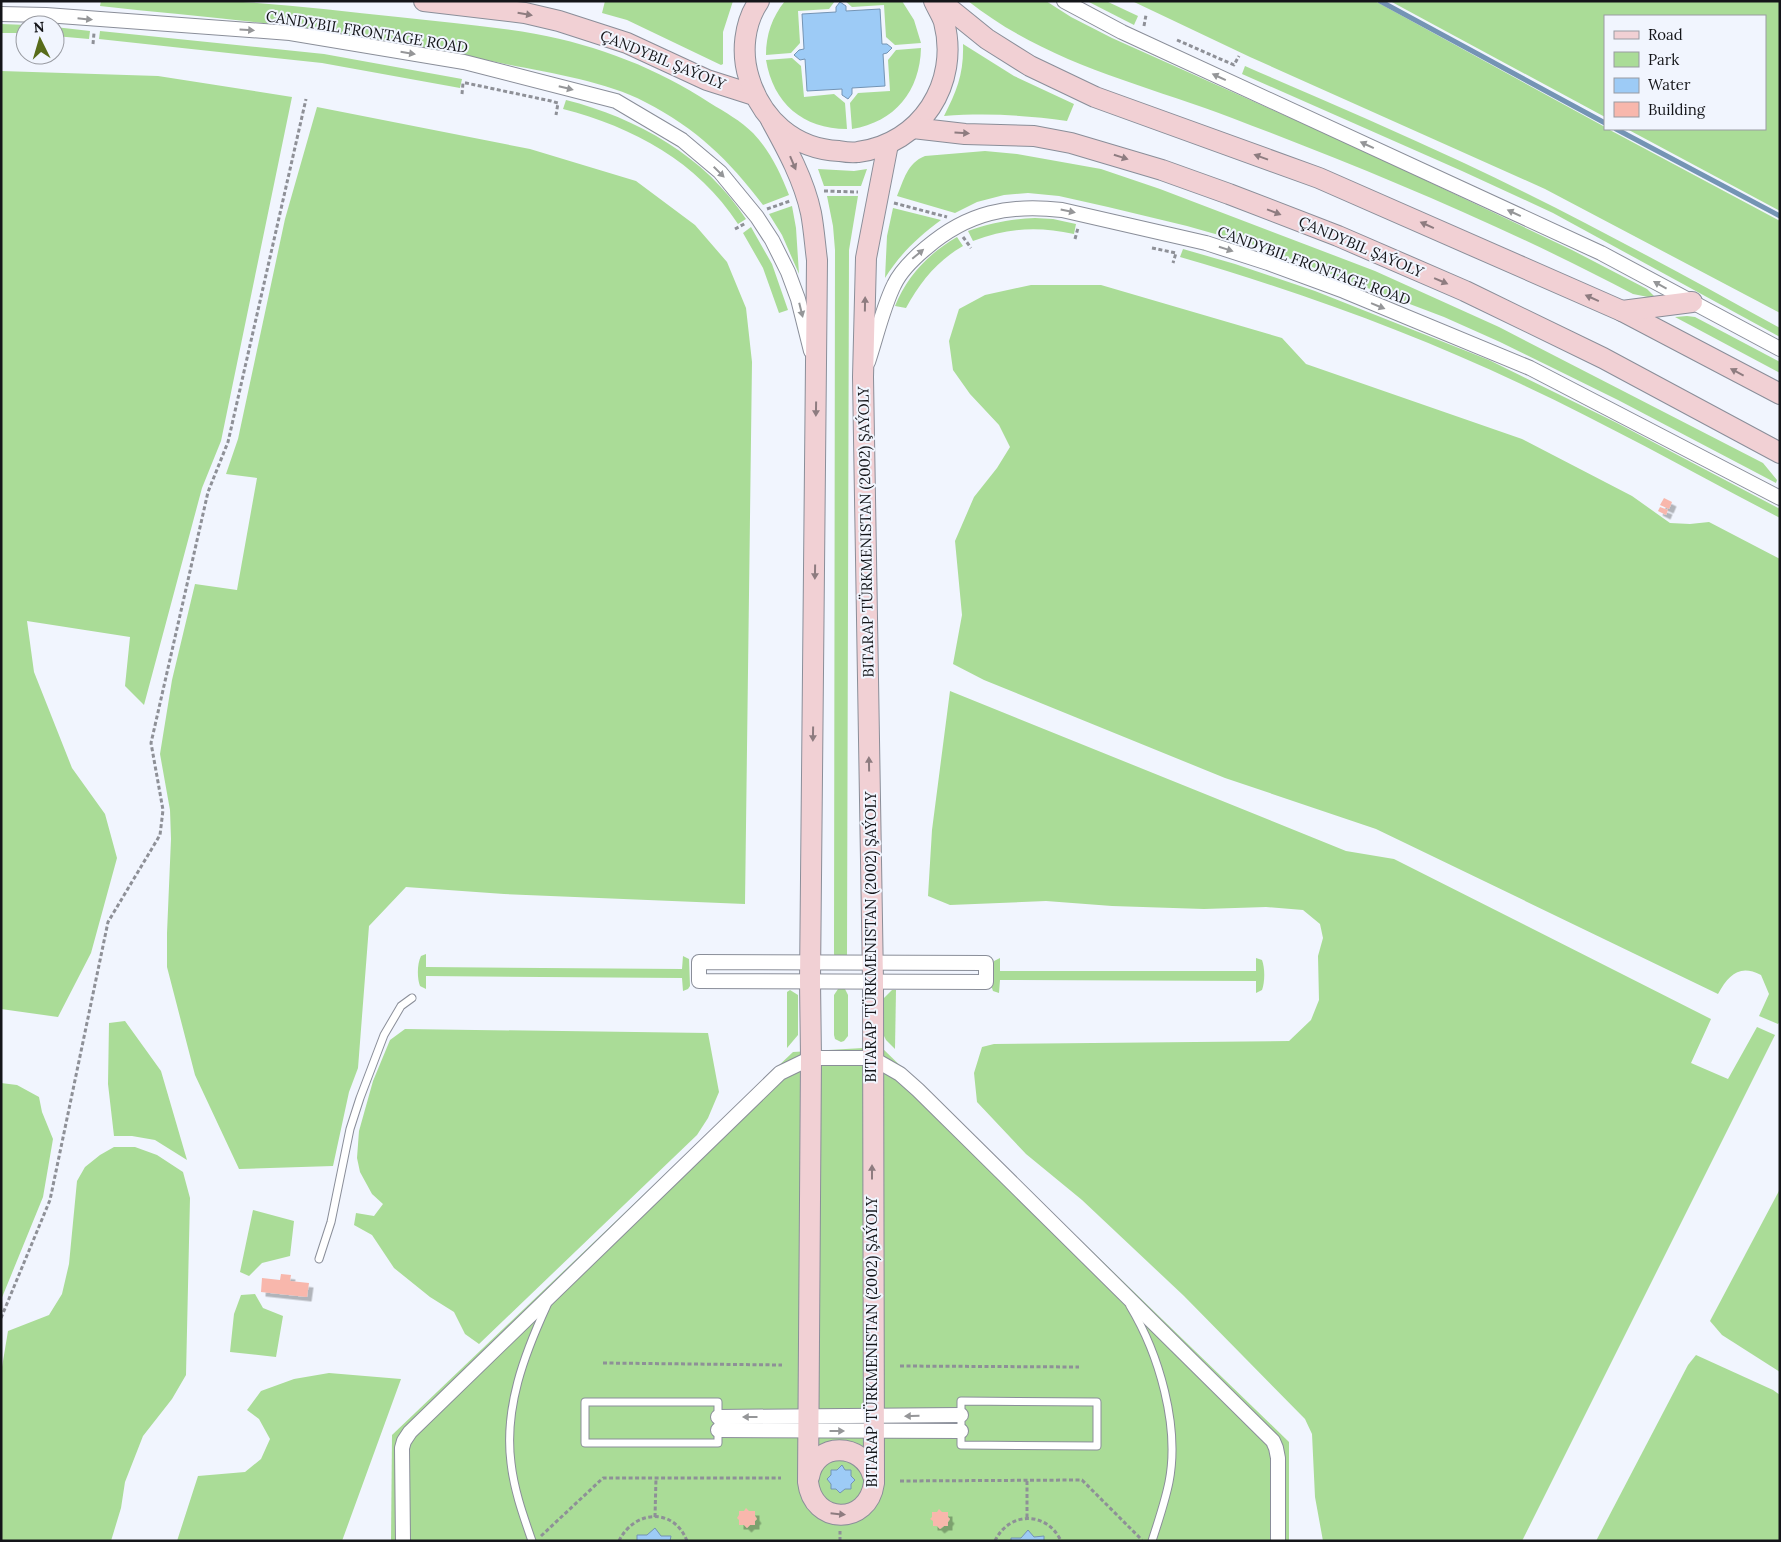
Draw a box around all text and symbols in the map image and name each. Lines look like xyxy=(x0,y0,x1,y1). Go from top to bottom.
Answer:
street label: CANDYBIL FRONTAGE ROAD xyxy=(265,6,469,57)
one-way arrow xyxy=(517,10,533,18)
north arrow xyxy=(15,15,65,65)
one-way arrow xyxy=(77,15,93,23)
legend xyxy=(1604,15,1766,130)
text: N xyxy=(33,18,45,36)
text: Road xyxy=(1648,25,1683,44)
street label: ÇANDYBIL ŞAÝOLY xyxy=(598,26,729,94)
one-way arrow xyxy=(239,27,255,35)
one-way arrow xyxy=(400,49,416,57)
text: Park xyxy=(1648,50,1679,69)
one-way arrow xyxy=(1212,73,1226,81)
text: Water xyxy=(1648,75,1691,94)
one-way arrow xyxy=(559,84,574,92)
text: Building xyxy=(1648,100,1706,119)
one-way arrow xyxy=(954,130,970,138)
one-way arrow xyxy=(1360,141,1374,149)
one-way arrow xyxy=(1253,153,1268,160)
one-way arrow xyxy=(1114,154,1129,161)
one-way arrow xyxy=(789,156,797,171)
one-way arrow xyxy=(713,166,725,178)
one-way arrow xyxy=(1060,208,1076,216)
one-way arrow xyxy=(1507,208,1521,216)
one-way arrow xyxy=(1267,209,1282,216)
street label: ÇANDYBIL ŞAÝOLY xyxy=(1296,212,1427,282)
one-way arrow xyxy=(1420,221,1434,229)
street label: CANDYBIL FRONTAGE ROAD xyxy=(1215,222,1413,309)
one-way arrow xyxy=(1218,246,1233,254)
one-way arrow xyxy=(911,249,924,260)
one-way arrow xyxy=(1434,277,1448,285)
one-way arrow xyxy=(1652,281,1667,289)
one-way arrow xyxy=(1585,294,1599,302)
one-way arrow xyxy=(861,296,869,312)
one-way arrow xyxy=(797,302,805,317)
one-way arrow xyxy=(1371,302,1385,310)
one-way arrow xyxy=(1729,368,1744,376)
street label: BITARAP TÜRKMENISTAN (2002) ŞAÝOLY xyxy=(853,386,879,678)
one-way arrow xyxy=(812,402,820,418)
one-way arrow xyxy=(811,564,819,580)
one-way arrow xyxy=(809,727,817,743)
one-way arrow xyxy=(865,756,873,772)
street label: BITARAP TÜRKMENISTAN (2002) ŞAÝOLY xyxy=(861,791,881,1083)
one-way arrow xyxy=(868,1163,876,1179)
street label: BITARAP TÜRKMENISTAN (2002) ŞAÝOLY xyxy=(862,1196,882,1488)
one-way arrow xyxy=(904,1412,920,1420)
one-way arrow xyxy=(741,1413,757,1421)
one-way arrow xyxy=(829,1427,845,1435)
one-way arrow xyxy=(830,1510,846,1518)

